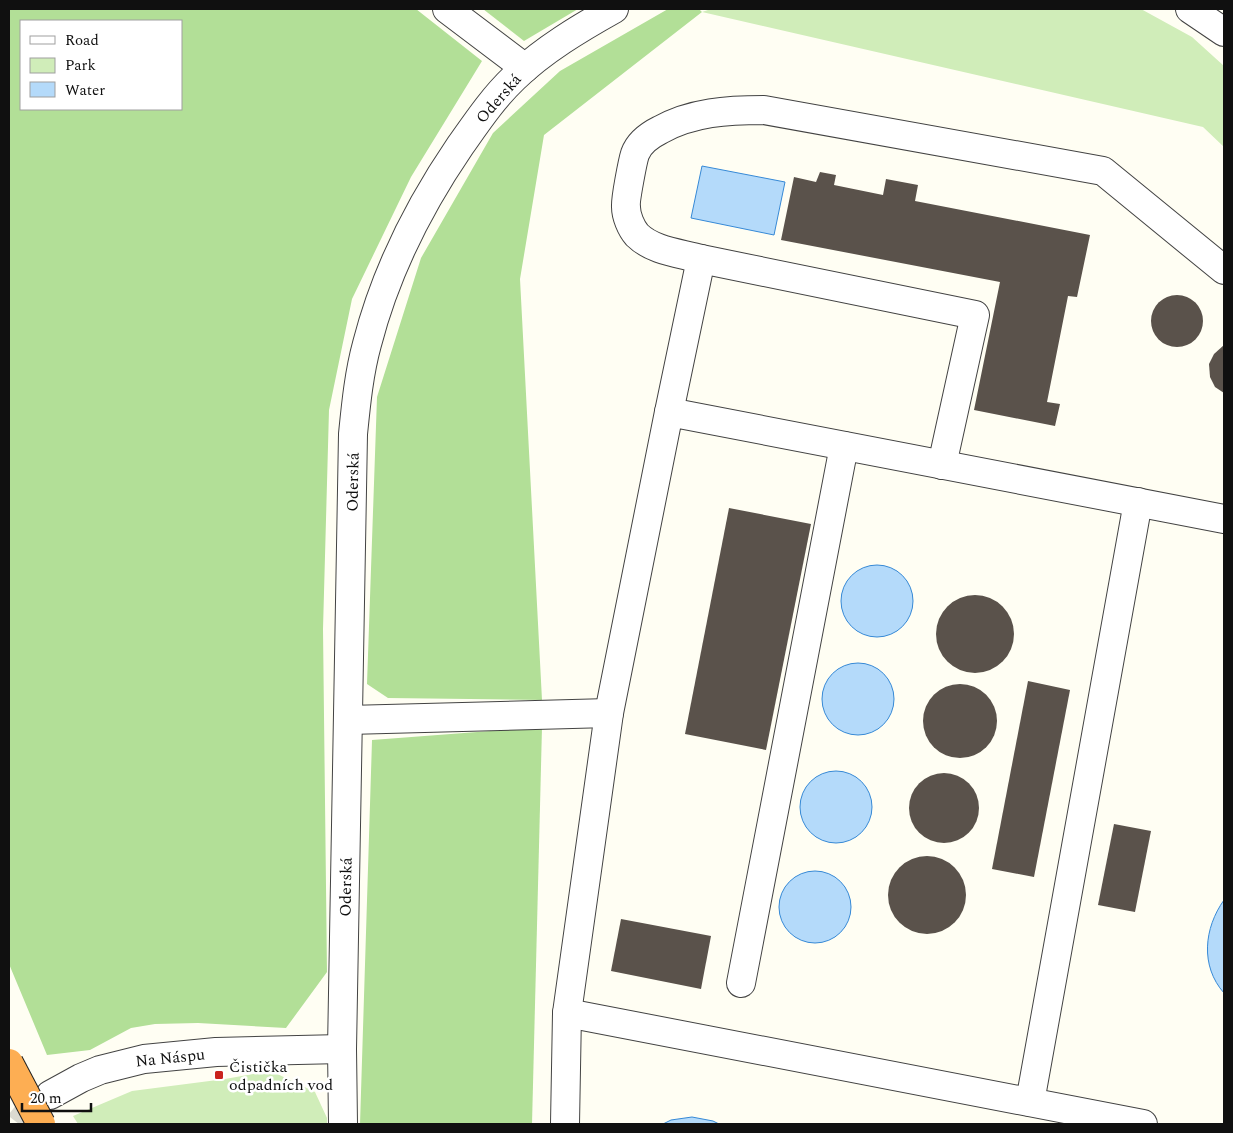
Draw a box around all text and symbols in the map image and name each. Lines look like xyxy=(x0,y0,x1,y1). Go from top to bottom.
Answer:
legend xyxy=(20,20,182,110)
text: Road xyxy=(65,29,99,52)
text: Park xyxy=(65,54,96,77)
street label: Oderská xyxy=(470,68,527,129)
text: Water xyxy=(65,79,105,102)
street label: Oderská xyxy=(340,452,366,512)
street label: Oderská xyxy=(333,857,359,917)
street label: Na Náspu xyxy=(134,1042,206,1074)
place label: Čistička odpadních vod xyxy=(229,1055,333,1097)
marker: Čistička odpadních vod xyxy=(213,1069,225,1081)
scale bar xyxy=(22,1080,91,1112)
text: 20 m xyxy=(30,1087,62,1110)

